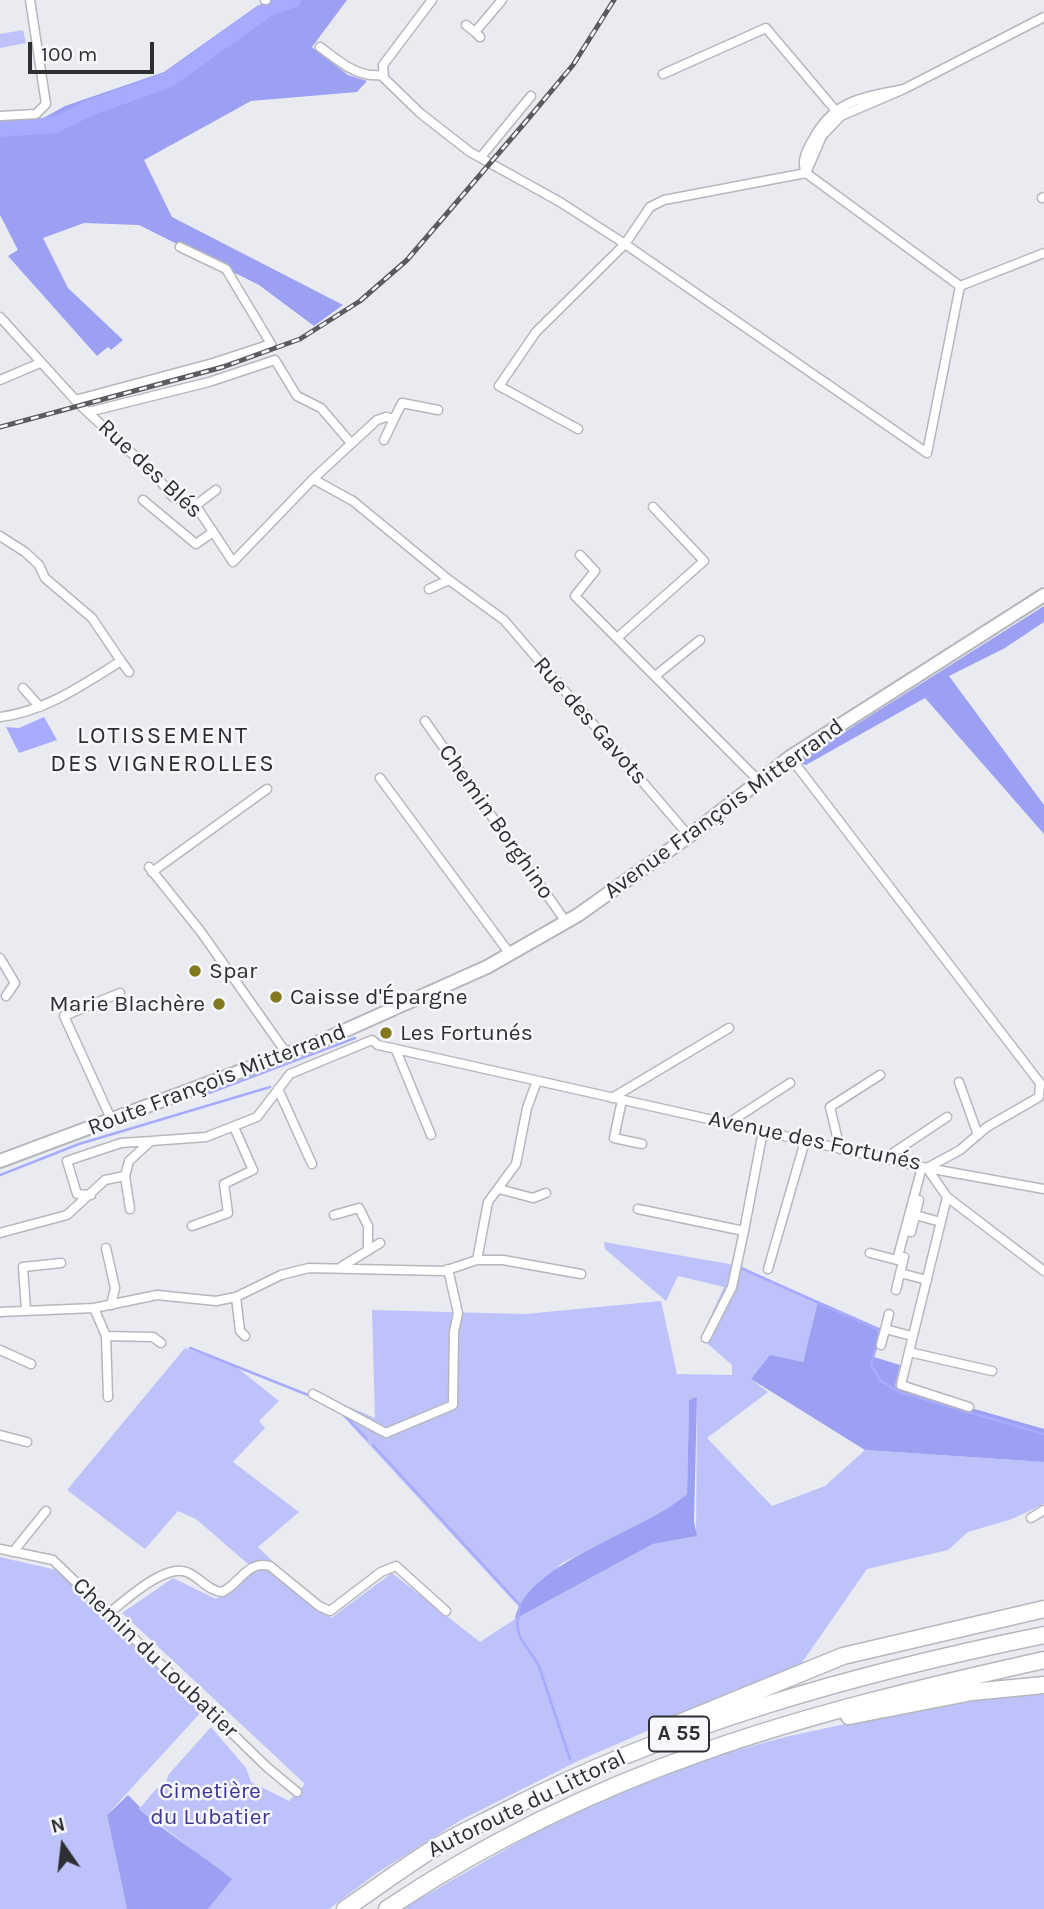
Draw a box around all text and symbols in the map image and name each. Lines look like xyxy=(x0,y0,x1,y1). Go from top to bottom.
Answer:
scale bar xyxy=(32,28,158,72)
text: 100 m xyxy=(41,42,98,66)
street label: Rue des Blés xyxy=(92,414,208,524)
street label: Rue des Gavots xyxy=(527,651,653,791)
street label: Avenue François Mitterrand xyxy=(599,713,849,905)
district label: LOTISSEMENT DES VIGNEROLLES xyxy=(52,722,274,778)
street label: Chemin Borghino xyxy=(432,739,560,905)
place label: Spar xyxy=(209,957,257,985)
marker: Spar xyxy=(187,963,203,979)
place label: Caisse d'Épargne xyxy=(290,983,467,1011)
marker: Caisse d'Épargne xyxy=(268,989,284,1005)
place label: Marie Blachère xyxy=(49,990,205,1018)
marker: Marie Blachère xyxy=(211,996,227,1012)
street label: Route François Mitterrand xyxy=(84,1018,350,1142)
place label: Les Fortunés xyxy=(400,1019,533,1047)
marker: Les Fortunés xyxy=(378,1025,394,1041)
street label: Avenue des Fortunés xyxy=(706,1105,924,1177)
street label: Chemin du Loubatier xyxy=(66,1572,244,1744)
road number: A 55 xyxy=(649,1716,709,1752)
street label: Autoroute du Littoral xyxy=(423,1744,631,1864)
park label: Cimetière du Lubatier xyxy=(150,1777,270,1831)
north arrow xyxy=(28,1811,98,1881)
text: N xyxy=(49,1813,67,1838)

